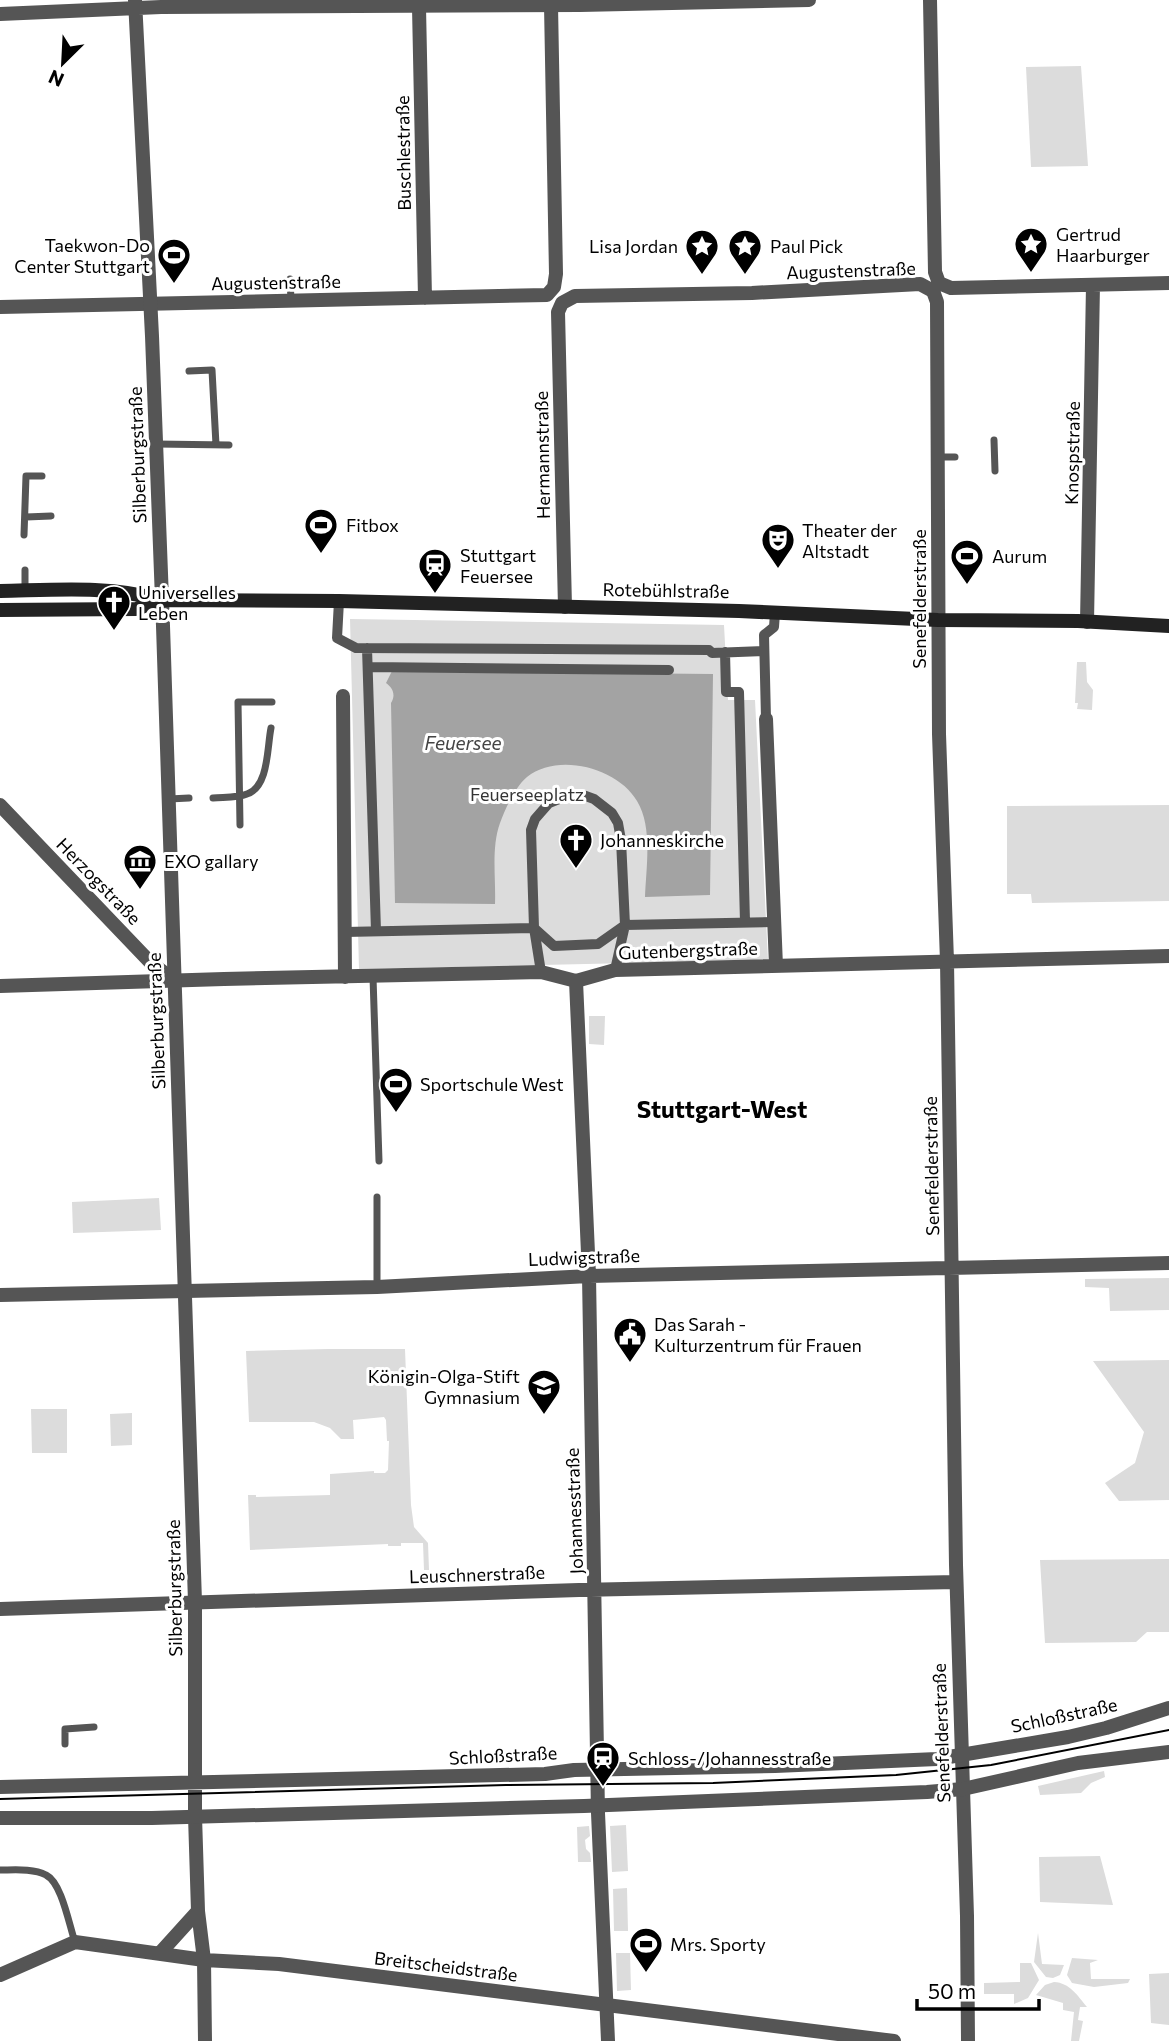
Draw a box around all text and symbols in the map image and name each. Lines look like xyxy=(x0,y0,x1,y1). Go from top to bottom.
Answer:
north arrow xyxy=(28,28,98,98)
text: N xyxy=(45,66,67,92)
street label: Buschlestraße xyxy=(391,95,415,211)
place label: Gertrud Haarburger xyxy=(1056,223,1150,266)
place icon: Gertrud Haarburger xyxy=(1012,225,1050,274)
place icon: Lisa Jordan xyxy=(683,227,721,276)
place icon: Paul Pick xyxy=(726,227,764,276)
place label: Taekwon-Do Center Stuttgart xyxy=(14,234,150,277)
place label: Lisa Jordan xyxy=(589,235,678,257)
place label: Paul Pick xyxy=(770,235,844,257)
sports icon: Taekwon-Do Center Stuttgart xyxy=(155,236,193,285)
street label: Augustenstraße xyxy=(786,257,916,283)
street label: Augustenstraße xyxy=(211,270,341,294)
street label: Silberburgstraße xyxy=(124,386,150,524)
street label: Hermannstraße xyxy=(530,391,554,519)
street label: Knospstraße xyxy=(1060,401,1084,505)
sports icon: Fitbox xyxy=(302,506,340,555)
place label: Fitbox xyxy=(346,514,399,536)
place label: Theater der Altstadt xyxy=(802,519,897,562)
theatre icon: Theater der Altstadt xyxy=(759,521,797,570)
street label: Senefelderstraße xyxy=(908,529,930,669)
sports icon: Aurum xyxy=(948,537,986,586)
place label: Stuttgart Feuersee xyxy=(460,544,536,587)
place label: Aurum xyxy=(992,545,1047,567)
station icon: Stuttgart Feuersee xyxy=(416,546,454,595)
street label: Rotebühlstraße xyxy=(602,578,730,602)
place label: Universelles Leben xyxy=(138,581,236,624)
church icon: Universelles Leben xyxy=(95,583,133,632)
water label: Feuersee xyxy=(424,731,502,754)
park label: Feuerseeplatz xyxy=(470,783,584,805)
church icon: Johanneskirche xyxy=(557,821,595,870)
place label: Johanneskirche xyxy=(600,829,724,851)
street label: Herzogstraße xyxy=(52,833,146,929)
museum icon: EXO gallary xyxy=(121,842,159,891)
place label: EXO gallary xyxy=(164,850,259,872)
street label: Gutenbergstraße xyxy=(618,937,758,963)
street label: Silberburgstraße xyxy=(143,952,169,1090)
sports icon: Sportschule West xyxy=(377,1065,415,1114)
place label: Sportschule West xyxy=(420,1073,564,1095)
district label: Stuttgart-West xyxy=(637,1094,807,1123)
street label: Senefelderstraße xyxy=(919,1096,943,1236)
street label: Ludwigstraße xyxy=(528,1244,640,1270)
place label: Das Sarah - Kulturzentrum für Frauen xyxy=(654,1313,862,1356)
public building icon: Das Sarah - Kulturzentrum für Frauen xyxy=(611,1315,649,1364)
place label: Königin-Olga-Stift Gymnasium xyxy=(368,1365,520,1408)
school or university icon: Königin-Olga-Stift Gymnasium xyxy=(525,1367,563,1416)
street label: Johannesstraße xyxy=(561,1447,587,1575)
street label: Silberburgstraße xyxy=(162,1519,186,1657)
street label: Leuschnerstraße xyxy=(409,1561,545,1587)
street label: Senefelderstraße xyxy=(928,1663,954,1803)
street label: Schloßstraße xyxy=(1009,1693,1119,1737)
station icon: Schloss-/Johannesstraße xyxy=(584,1739,622,1788)
street label: Schloßstraße xyxy=(448,1741,558,1769)
place label: Schloss-/Johannesstraße xyxy=(628,1747,831,1769)
sports icon: Mrs. Sporty xyxy=(627,1925,665,1974)
place label: Mrs. Sporty xyxy=(670,1933,766,1955)
street label: Breitscheidstraße xyxy=(373,1946,519,1986)
scale bar xyxy=(917,1968,1040,2012)
text: 50 m xyxy=(928,1978,976,2003)

